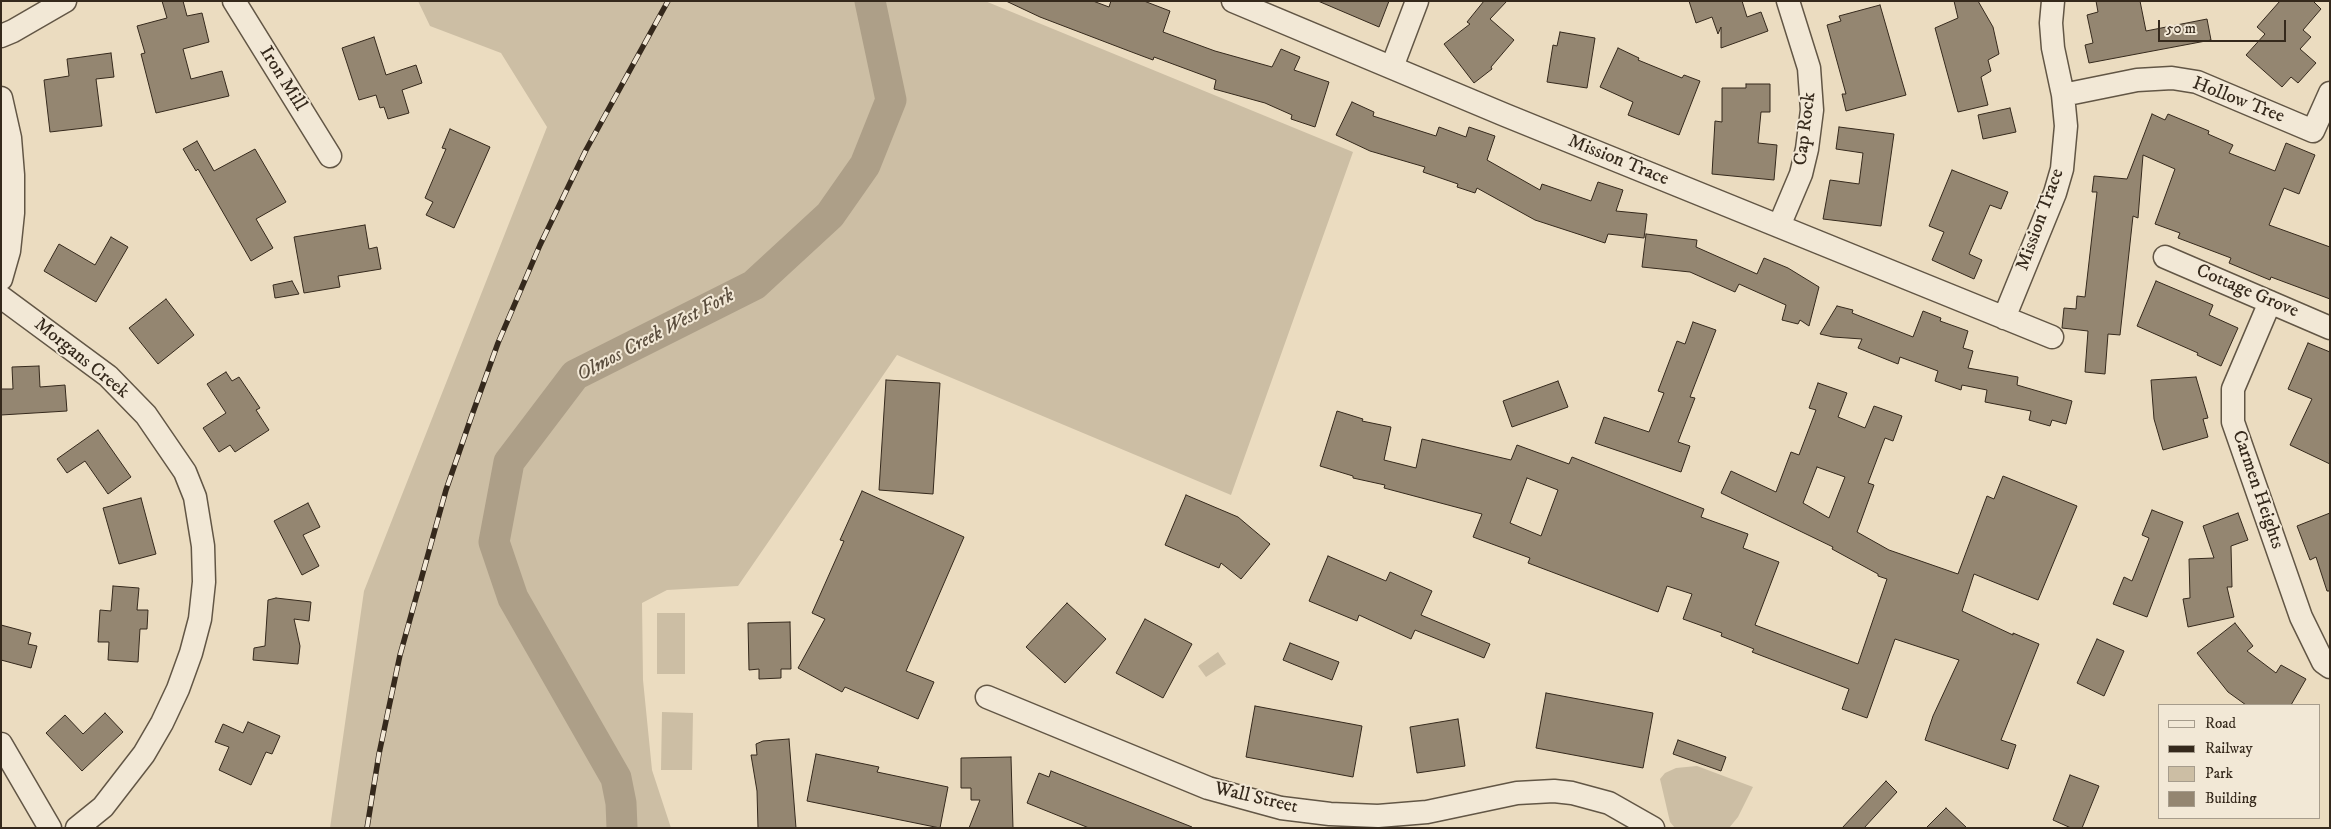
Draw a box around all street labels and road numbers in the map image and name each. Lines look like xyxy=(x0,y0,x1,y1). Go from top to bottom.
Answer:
street label: Iron Mill xyxy=(253,43,311,115)
street label: Hollow Tree xyxy=(2189,73,2287,129)
street label: Cap Rock xyxy=(1790,91,1822,167)
street label: Mission Trace xyxy=(1564,130,1672,192)
street label: Mission Trace xyxy=(2012,166,2070,274)
street label: Cottage Grove xyxy=(2192,260,2302,324)
street label: Morgans Creek xyxy=(29,314,133,404)
street label: Carmen Heights xyxy=(2226,428,2288,552)
street label: Wall Street xyxy=(1212,778,1300,820)

